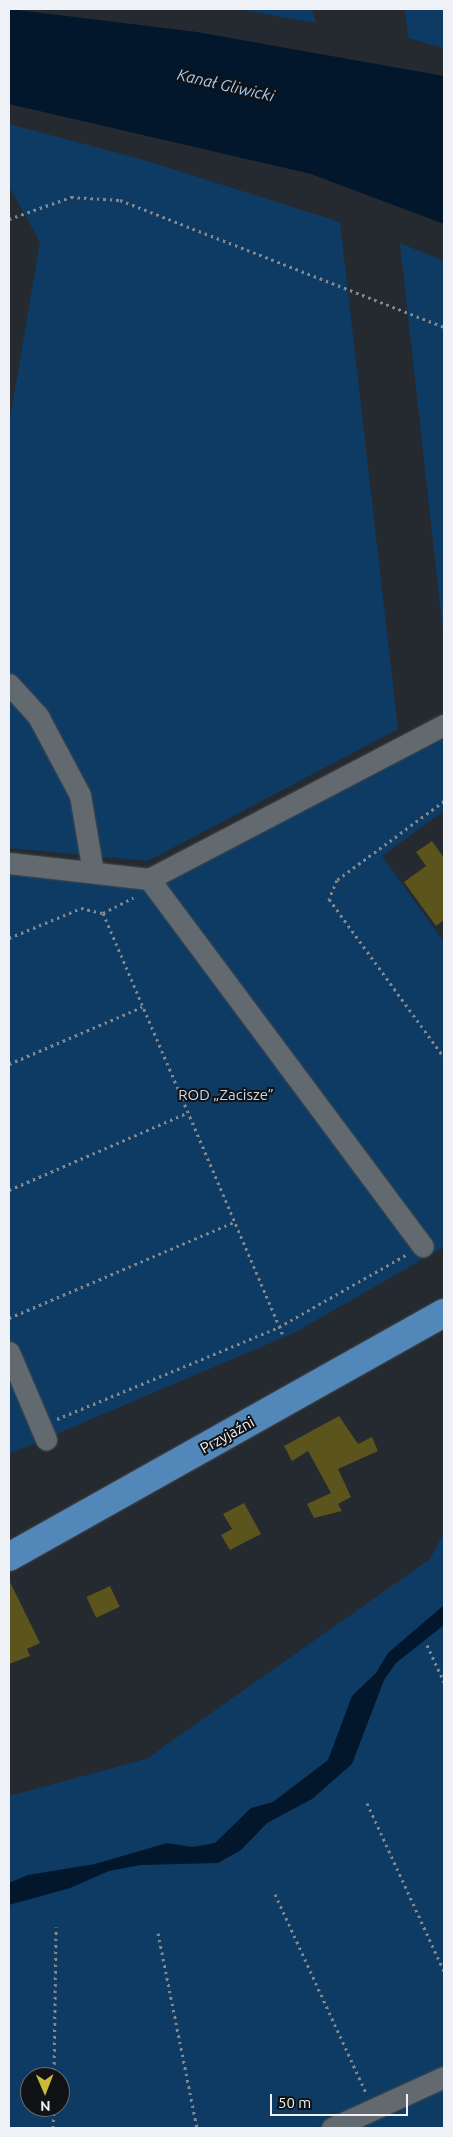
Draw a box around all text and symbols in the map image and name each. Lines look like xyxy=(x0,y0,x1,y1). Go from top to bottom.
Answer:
water label: Kanał Gliwicki xyxy=(176,64,276,106)
park label: ROD „Zacisze” xyxy=(178,1086,274,1104)
street label: Przyjaźni xyxy=(197,1413,257,1457)
north arrow xyxy=(20,2067,70,2117)
scale bar xyxy=(273,2084,410,2116)
text: 50 m xyxy=(278,2094,311,2111)
text: N xyxy=(40,2098,51,2114)

